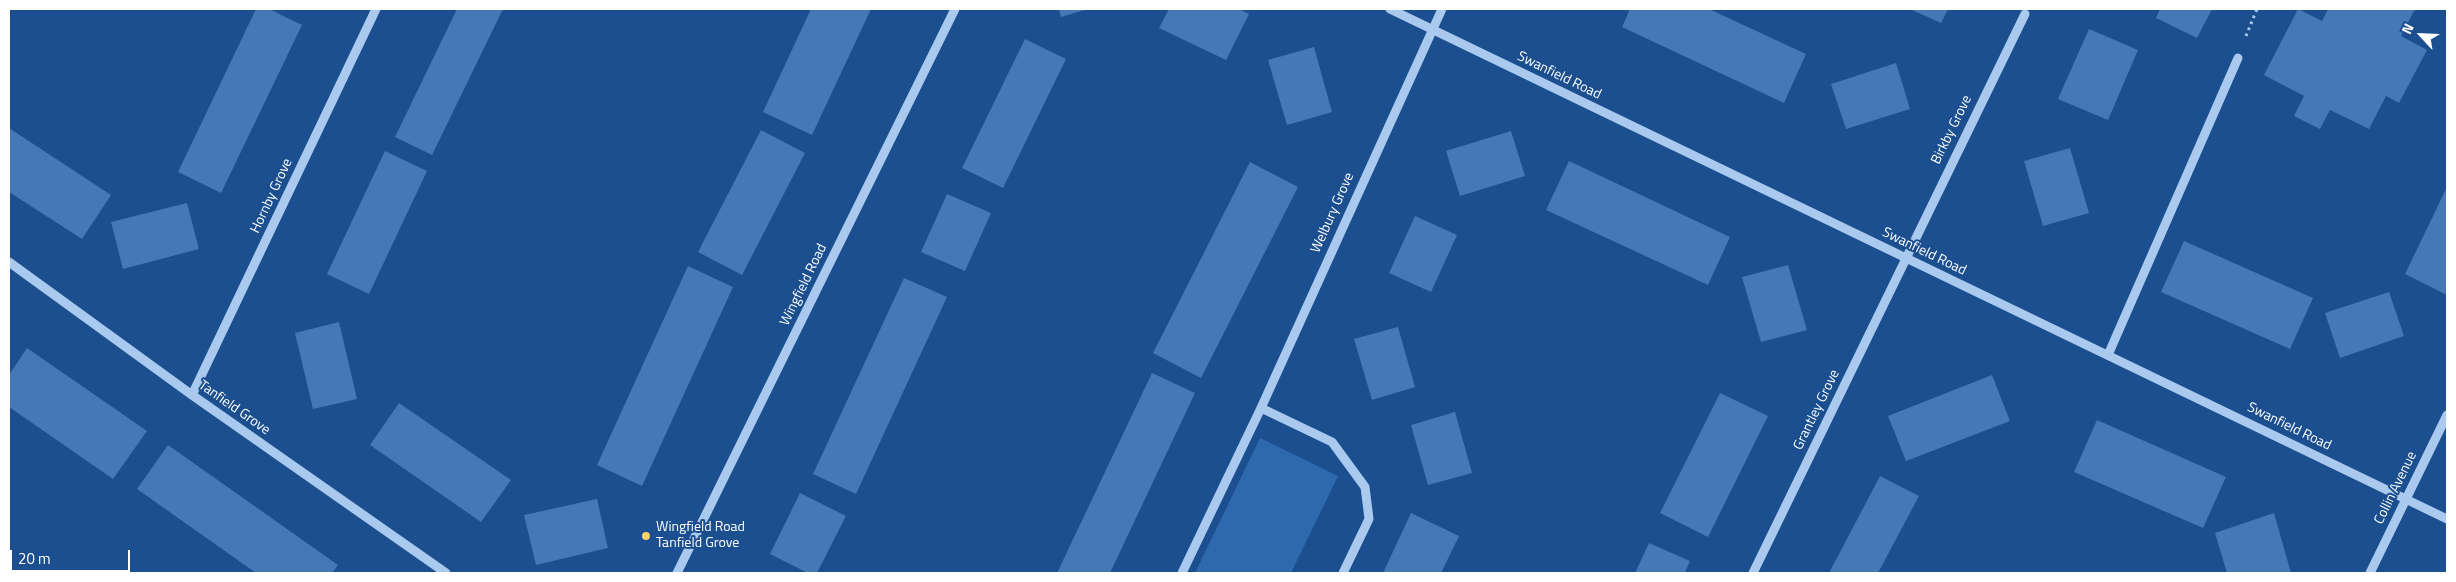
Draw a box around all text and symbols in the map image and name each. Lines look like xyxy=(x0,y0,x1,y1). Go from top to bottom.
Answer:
north arrow xyxy=(2396,10,2446,60)
text: N xyxy=(2395,20,2419,37)
street label: Swanfield Road xyxy=(1514,48,1604,104)
street label: Birkby Grove xyxy=(1928,93,1976,167)
street label: Hornby Grove xyxy=(247,156,297,236)
street label: Welbury Grove xyxy=(1308,170,1358,256)
street label: Swanfield Road xyxy=(1879,224,1969,280)
street label: Wingfield Road xyxy=(777,241,831,329)
street label: Grantley Grove xyxy=(1790,367,1844,453)
street label: Tanfield Grove xyxy=(195,377,273,439)
street label: Swanfield Road xyxy=(2244,399,2334,455)
street label: Collin Avenue xyxy=(2371,449,2421,527)
place label: Wingfield Road Tanfield Grove xyxy=(656,520,745,552)
marker: Wingfield Road Tanfield Grove xyxy=(640,530,652,542)
scale bar xyxy=(12,540,132,572)
text: 20 m xyxy=(18,547,51,570)

